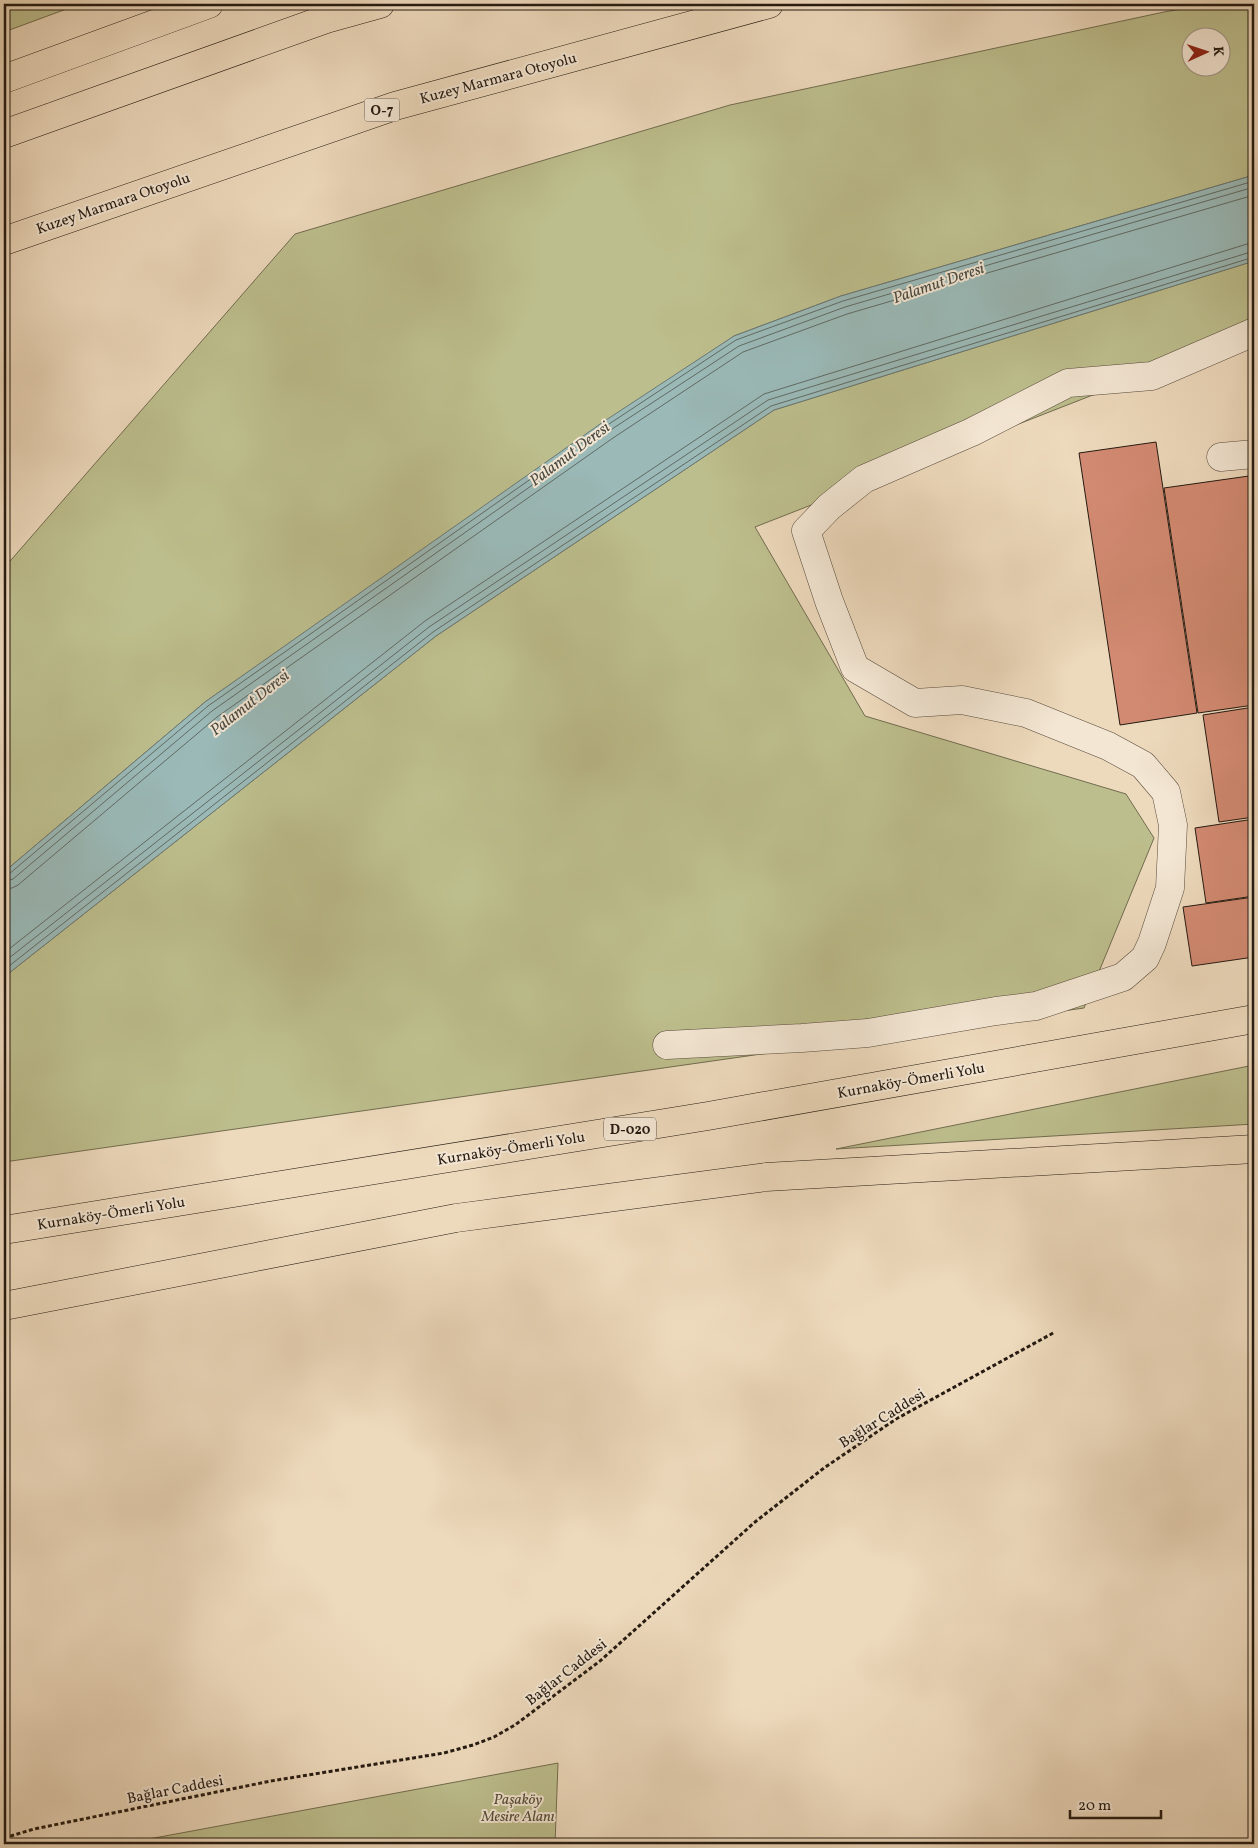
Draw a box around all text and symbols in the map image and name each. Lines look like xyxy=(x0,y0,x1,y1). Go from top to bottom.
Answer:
north arrow xyxy=(1180,28,1230,78)
text: K xyxy=(1208,46,1227,57)
street label: Kuzey Marmara Otoyolu xyxy=(418,48,579,111)
road number: O-7 xyxy=(364,98,400,122)
street label: Kuzey Marmara Otoyolu xyxy=(34,168,193,241)
water label: Palamut Deresi xyxy=(890,258,988,310)
water label: Palamut Deresi xyxy=(526,417,616,492)
water label: Palamut Deresi xyxy=(206,665,295,742)
street label: Kurnaköy-Ömerli Yolu xyxy=(836,1058,987,1105)
road number: D-020 xyxy=(604,1118,656,1140)
street label: Kurnaköy-Ömerli Yolu xyxy=(436,1127,587,1172)
street label: Kurnaköy-Ömerli Yolu xyxy=(36,1192,187,1237)
street label: Bağlar Caddesi xyxy=(836,1384,930,1454)
street label: Bağlar Caddesi xyxy=(522,1635,612,1712)
street label: Bağlar Caddesi xyxy=(125,1771,225,1810)
scale bar xyxy=(1070,1788,1162,1820)
park label: Paşaköy Mesire Alanı xyxy=(480,1790,555,1828)
text: 20 m xyxy=(1078,1796,1111,1817)

